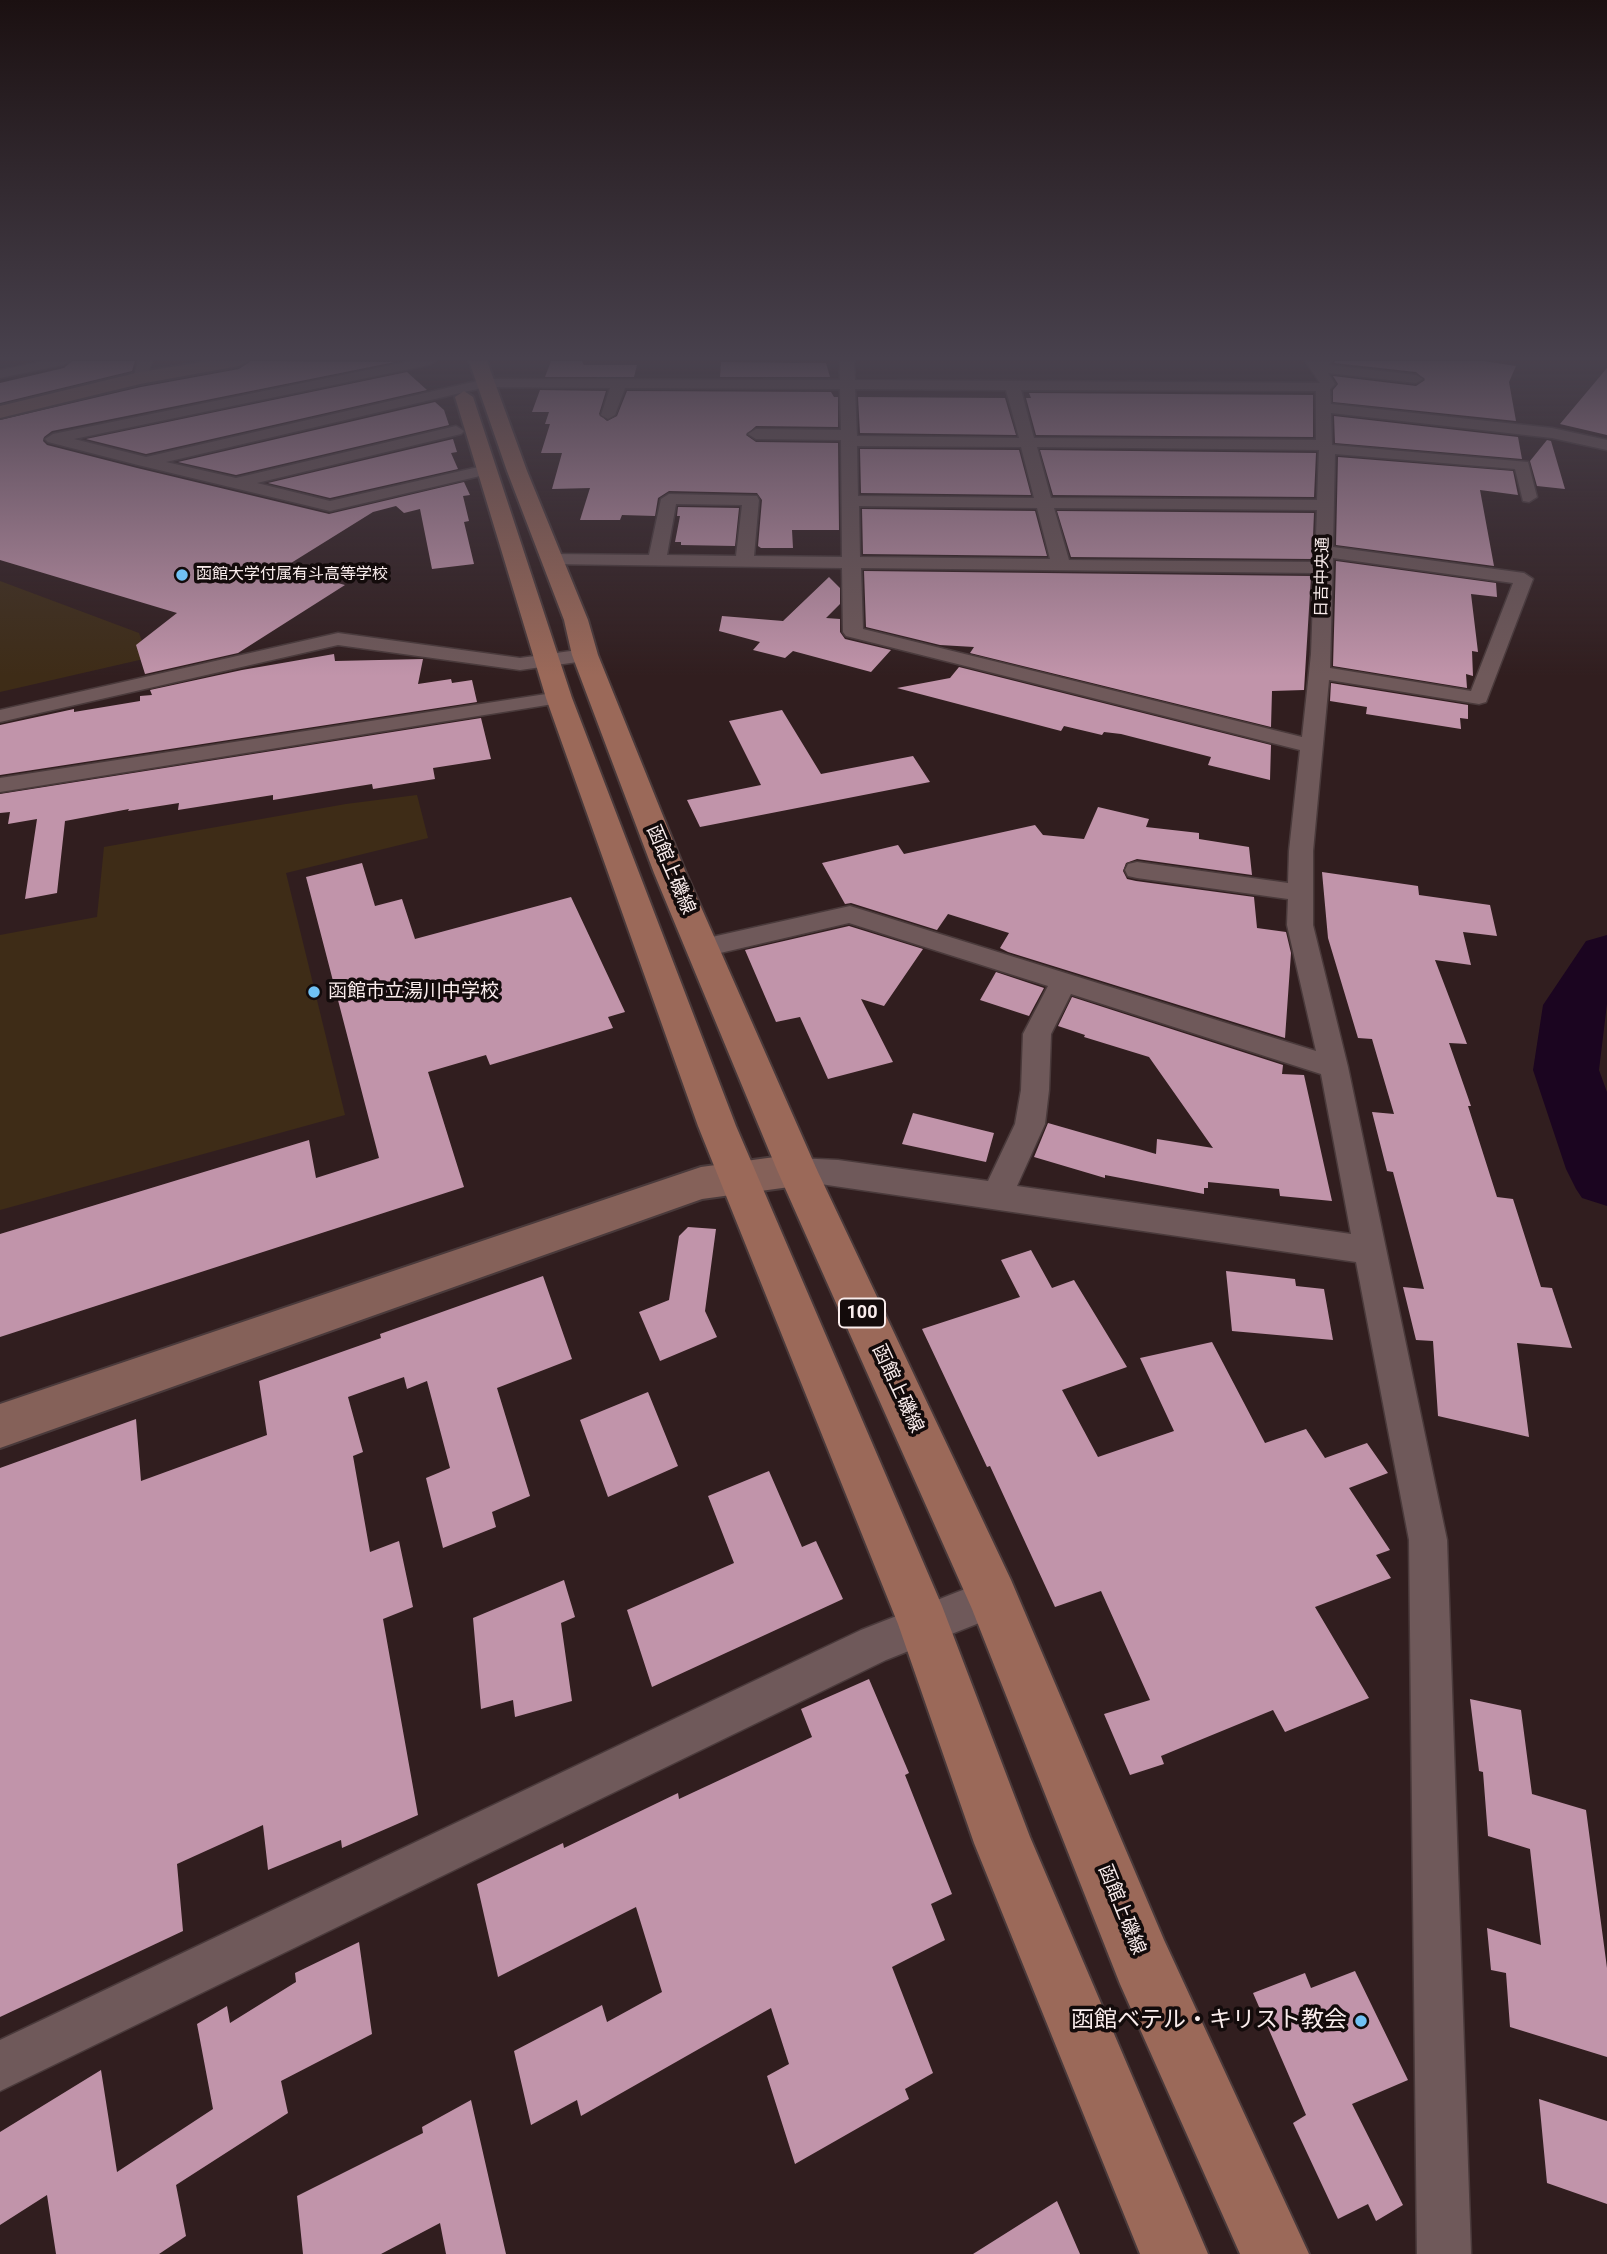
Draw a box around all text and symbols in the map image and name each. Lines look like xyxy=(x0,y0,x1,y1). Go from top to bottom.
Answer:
street label: 日吉中央通 xyxy=(1313,537,1333,617)
place label: 函館大学付属有斗高等学校 xyxy=(196,565,388,585)
marker: 函館大学付属有斗高等学校 xyxy=(174,567,190,583)
street label: 函館上磯線 xyxy=(641,822,699,918)
place label: 函館市立湯川中学校 xyxy=(328,981,499,1003)
marker: 函館市立湯川中学校 xyxy=(306,984,322,1000)
road number: 100 xyxy=(839,1298,885,1328)
street label: 函館上磯線 xyxy=(867,1341,927,1437)
street label: 函館上磯線 xyxy=(1093,1862,1149,1958)
place label: 函館ベテル・キリスト教会 xyxy=(1071,2007,1347,2035)
marker: 函館ベテル・キリスト教会 xyxy=(1353,2013,1369,2029)

